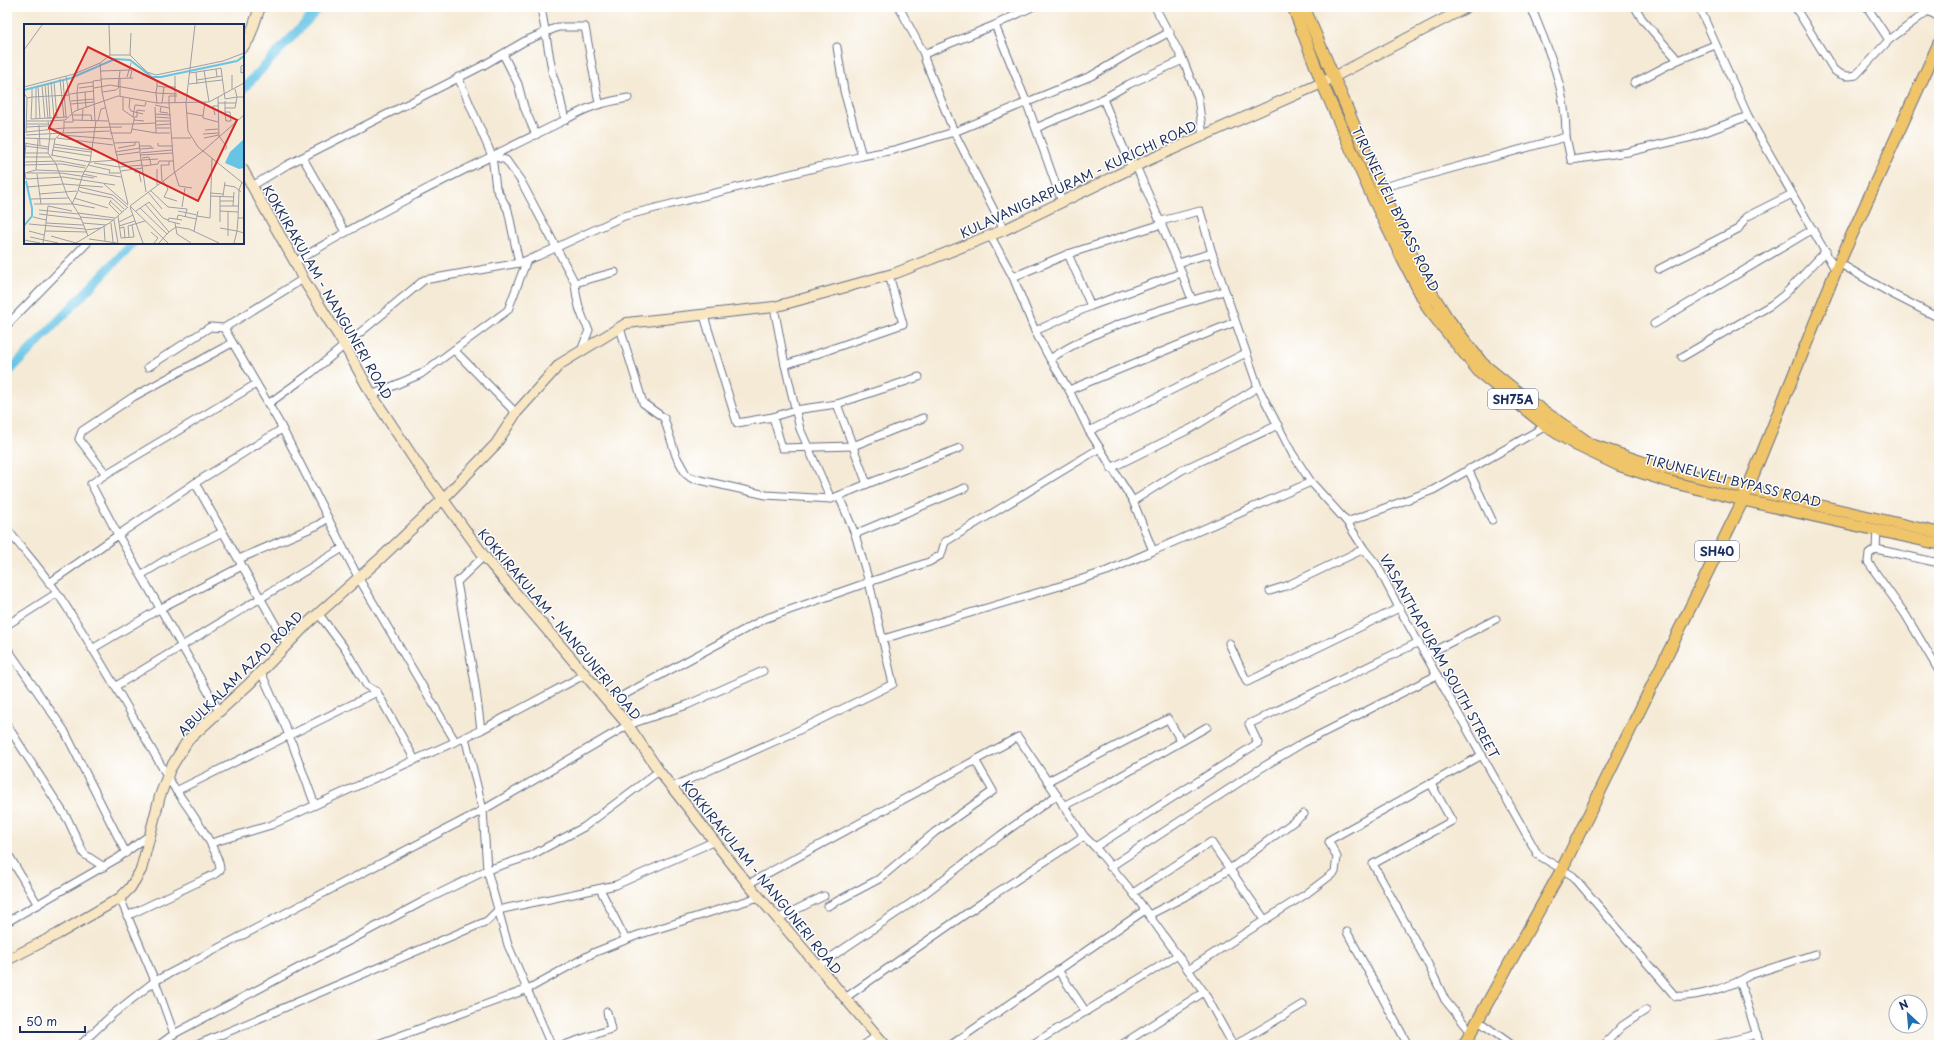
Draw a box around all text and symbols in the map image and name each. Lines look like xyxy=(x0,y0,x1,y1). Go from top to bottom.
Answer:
inset map xyxy=(24,24,244,244)
street label: KULAVANIGARPURAM - KURICHI ROAD xyxy=(956,116,1200,242)
street label: TIRUNELVELI BYPASS ROAD xyxy=(1348,123,1444,295)
street label: KOKKIRAKULAM - NANGUNERI ROAD xyxy=(259,181,397,403)
road number: SH75A xyxy=(1488,389,1538,409)
street label: TIRUNELVELI BYPASS ROAD xyxy=(1643,449,1824,511)
street label: KOKKIRAKULAM - NANGUNERI ROAD xyxy=(474,524,646,724)
road number: SH40 xyxy=(1695,541,1739,561)
street label: VASANTHAPURAM SOUTH STREET xyxy=(1376,550,1504,762)
street label: ABULKALAM AZAD ROAD xyxy=(173,606,307,740)
street label: KOKKIRAKULAM - NANGUNERI ROAD xyxy=(678,776,847,978)
north arrow xyxy=(1888,994,1928,1034)
text: N xyxy=(1896,995,1911,1014)
scale bar xyxy=(20,1008,85,1034)
text: 50 m xyxy=(26,1012,57,1030)

